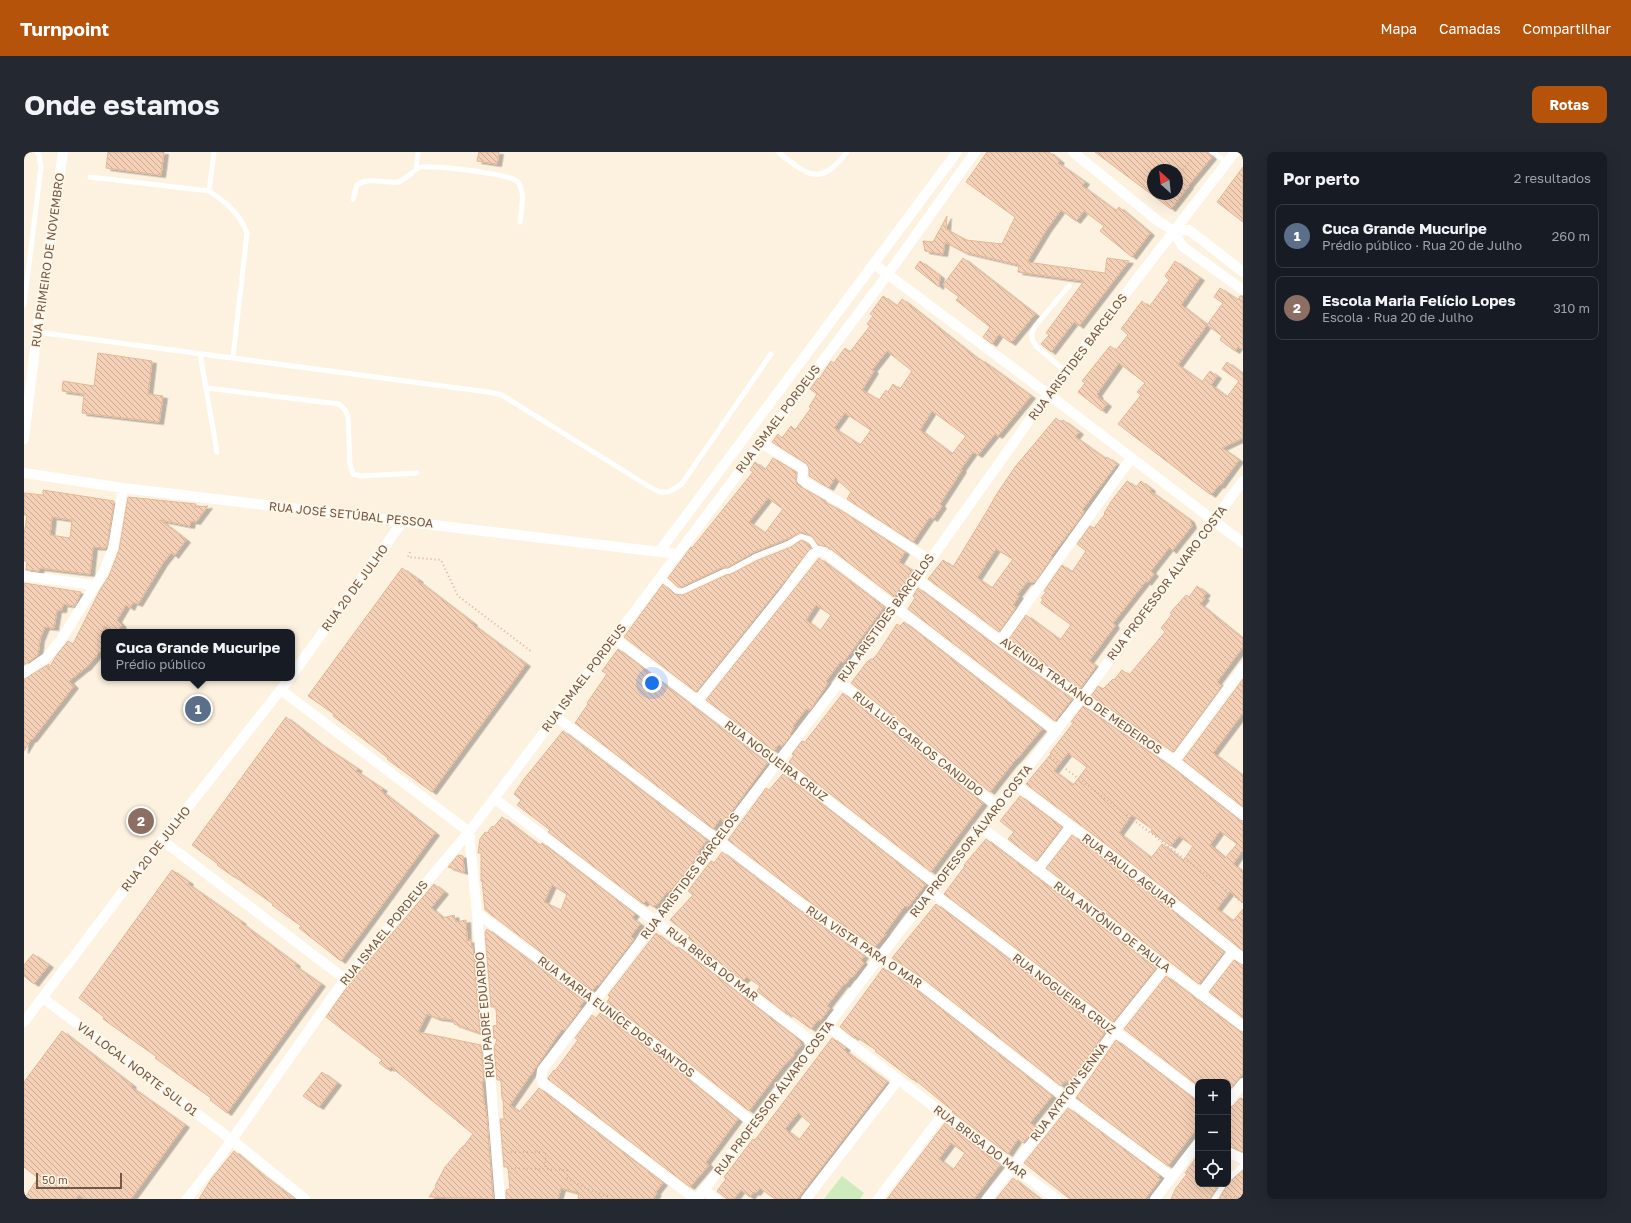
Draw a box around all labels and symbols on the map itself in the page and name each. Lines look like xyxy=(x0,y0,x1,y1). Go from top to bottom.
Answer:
north arrow xyxy=(1147,164,1183,200)
street label: RUA PRIMEIRO DE NOVEMBRO xyxy=(28,172,67,348)
street label: RUA ARISTIDES BARCELOS xyxy=(1025,290,1130,423)
street label: RUA ISMAEL PORDEUS xyxy=(732,361,823,476)
street label: RUA JOSÉ SETÚBAL PESSOA xyxy=(268,498,434,531)
street label: RUA PROFESSOR ÁLVARO COSTA xyxy=(1103,502,1230,663)
street label: RUA 20 DE JULHO xyxy=(318,541,391,634)
street label: RUA ARISTIDES BARCELOS xyxy=(834,550,937,685)
street label: RUA ISMAEL PORDEUS xyxy=(538,620,629,735)
street label: AVENIDA TRAJANO DE MEDEIROS xyxy=(997,634,1165,758)
your location xyxy=(642,673,662,693)
street label: RUA LUÍS CARLOS CANDIDO xyxy=(850,688,987,799)
pin: 1 xyxy=(185,694,211,724)
street label: RUA NOGUEIRA CRUZ xyxy=(722,717,831,804)
street label: RUA PROFESSOR ÁLVARO COSTA xyxy=(906,761,1035,920)
street label: RUA 20 DE JULHO xyxy=(118,804,194,894)
pin: 2 xyxy=(128,806,154,836)
street label: RUA ARISTIDES BARCELOS xyxy=(637,809,742,942)
street label: RUA PAULO AGUIAR xyxy=(1079,830,1179,911)
street label: RUA ISMAEL PORDEUS xyxy=(336,877,431,989)
street label: RUA ANTÔNIO DE PAULA xyxy=(1051,878,1174,976)
street label: RUA VISTA PARA O MAR xyxy=(803,902,925,991)
street label: RUA BRISA DO MAR xyxy=(663,923,761,1004)
street label: RUA NOGUEIRA CRUZ xyxy=(1010,950,1119,1037)
street label: RUA PADRE EDUARDO xyxy=(471,951,498,1079)
street label: RUA MARIA EUNÍCE DOS SANTOS xyxy=(535,953,698,1081)
street label: RUA PROFESSOR ÁLVARO COSTA xyxy=(710,1017,837,1178)
street label: VIA LOCAL NORTE SUL 01 xyxy=(74,1018,201,1119)
street label: RUA AYRTON SENNA xyxy=(1027,1039,1111,1144)
street label: RUA BRISA DO MAR xyxy=(931,1102,1030,1182)
scale bar xyxy=(36,1171,122,1190)

